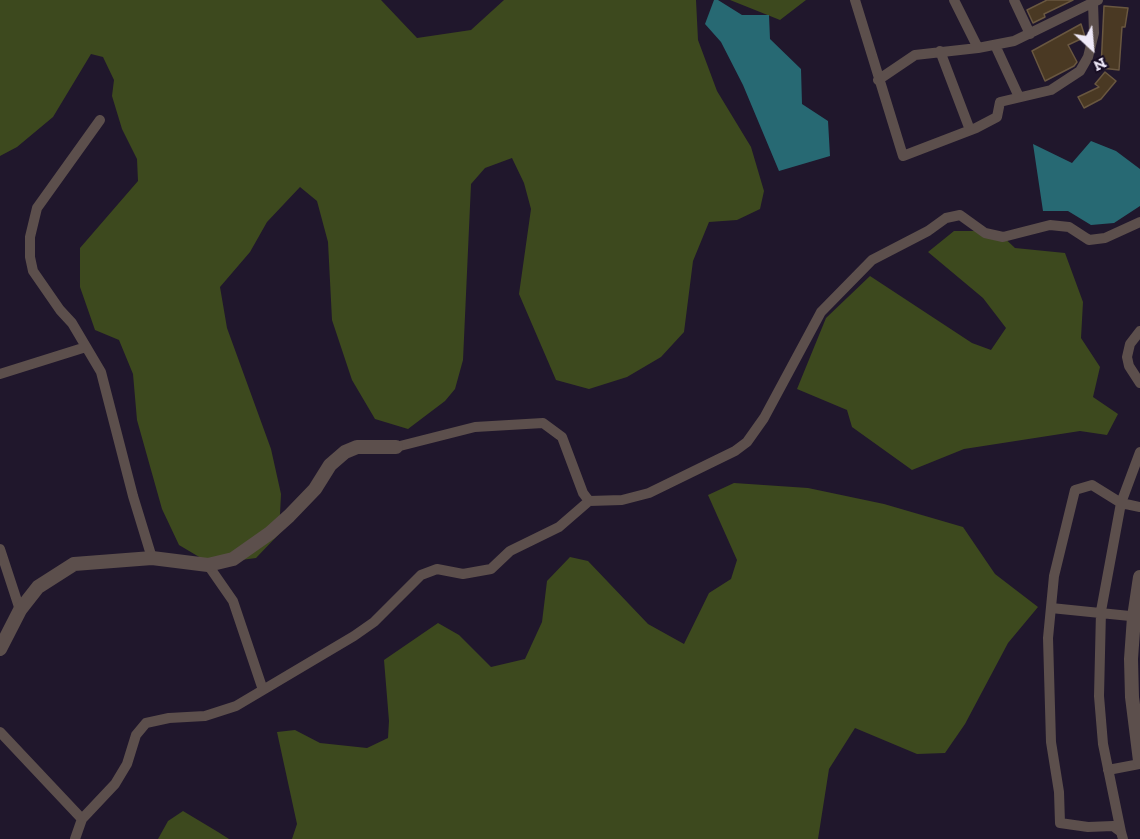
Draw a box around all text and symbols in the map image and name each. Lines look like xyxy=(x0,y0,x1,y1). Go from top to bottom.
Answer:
north arrow xyxy=(1062,18,1122,78)
text: N xyxy=(1090,53,1110,76)

